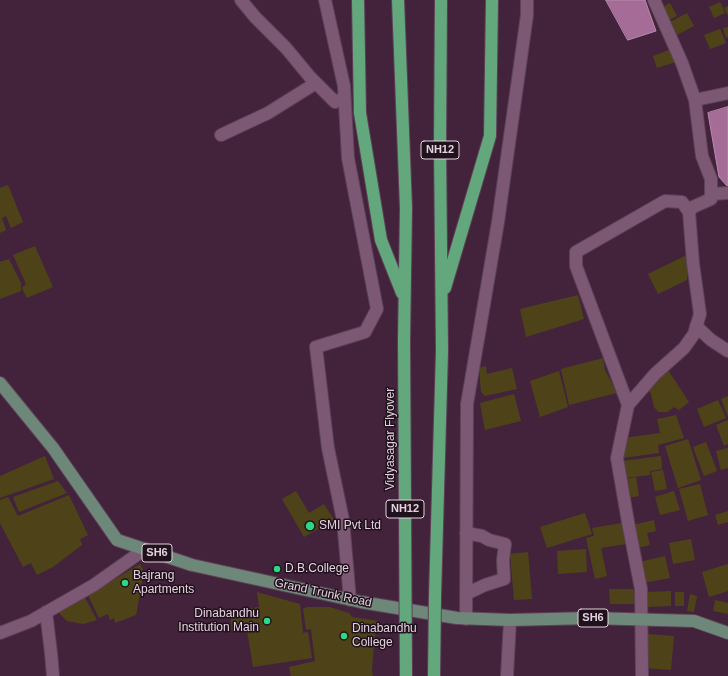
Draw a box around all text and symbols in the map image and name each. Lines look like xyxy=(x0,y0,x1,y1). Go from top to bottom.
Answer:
road number: NH12 xyxy=(421,141,459,159)
street label: Vidyasagar Flyover xyxy=(384,388,398,490)
road number: NH12 xyxy=(386,500,424,518)
place label: SMI Pvt Ltd xyxy=(319,519,381,533)
marker: SMI Pvt Ltd xyxy=(304,520,316,532)
road number: SH6 xyxy=(142,544,172,562)
place label: D.B.College xyxy=(285,562,349,576)
marker: D.B.College xyxy=(272,564,282,574)
place label: Bajrang Apartments xyxy=(133,569,194,597)
street label: Grand Trunk Road xyxy=(273,576,373,610)
marker: Bajrang Apartments xyxy=(120,578,130,588)
place label: Dinabandhu Institution Main xyxy=(178,607,259,635)
road number: SH6 xyxy=(578,609,608,627)
marker: Dinabandhu Institution Main xyxy=(262,616,272,626)
place label: Dinabandhu College xyxy=(352,622,417,650)
marker: Dinabandhu College xyxy=(339,631,349,641)

